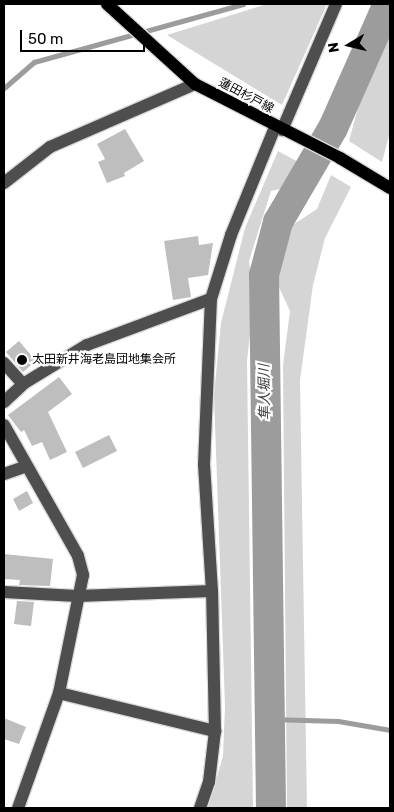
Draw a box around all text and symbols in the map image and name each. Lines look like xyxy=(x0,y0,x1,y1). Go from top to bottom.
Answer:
scale bar xyxy=(22,20,148,52)
north arrow xyxy=(324,20,374,70)
text: 50 m xyxy=(28,30,63,48)
text: N xyxy=(325,41,343,54)
street label: 蓮田杉戸線 xyxy=(216,76,276,116)
place label: 太田新井海老島団地集会所 xyxy=(32,353,176,367)
marker: 太田新井海老島団地集会所 xyxy=(16,354,28,366)
water label: 隼人堀川 xyxy=(256,364,274,420)

